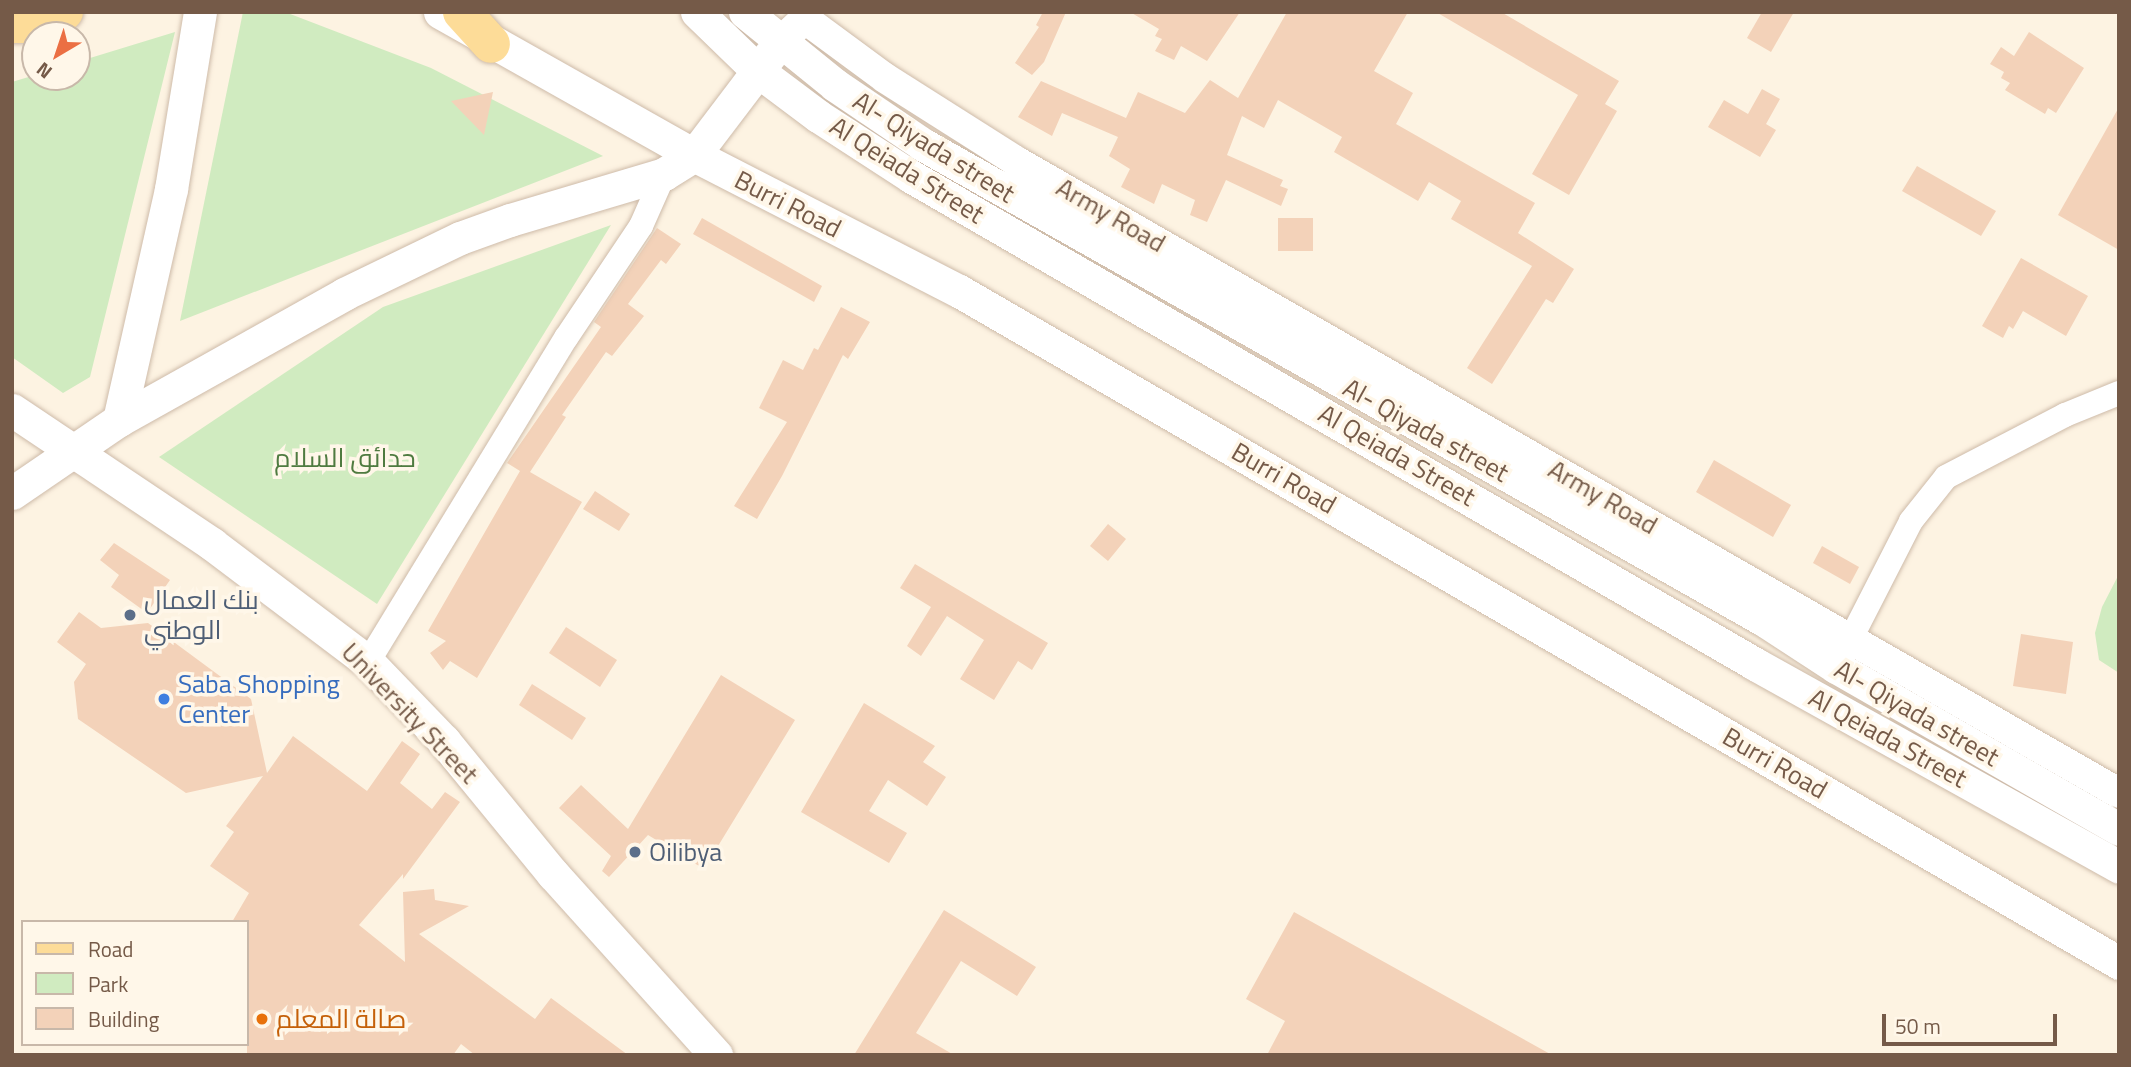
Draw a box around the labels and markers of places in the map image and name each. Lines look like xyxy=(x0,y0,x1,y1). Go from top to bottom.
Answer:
place label: بنك العمال الوطني xyxy=(144,584,259,646)
marker: بنك العمال الوطني xyxy=(122,607,138,623)
place label: Saba Shopping Center xyxy=(178,668,340,730)
marker: Saba Shopping Center xyxy=(156,691,172,707)
place label: Oilibya xyxy=(649,836,722,868)
marker: Oilibya xyxy=(627,844,643,860)
place label: صالة المعلم xyxy=(276,1003,406,1035)
marker: صالة المعلم xyxy=(254,1011,270,1027)

